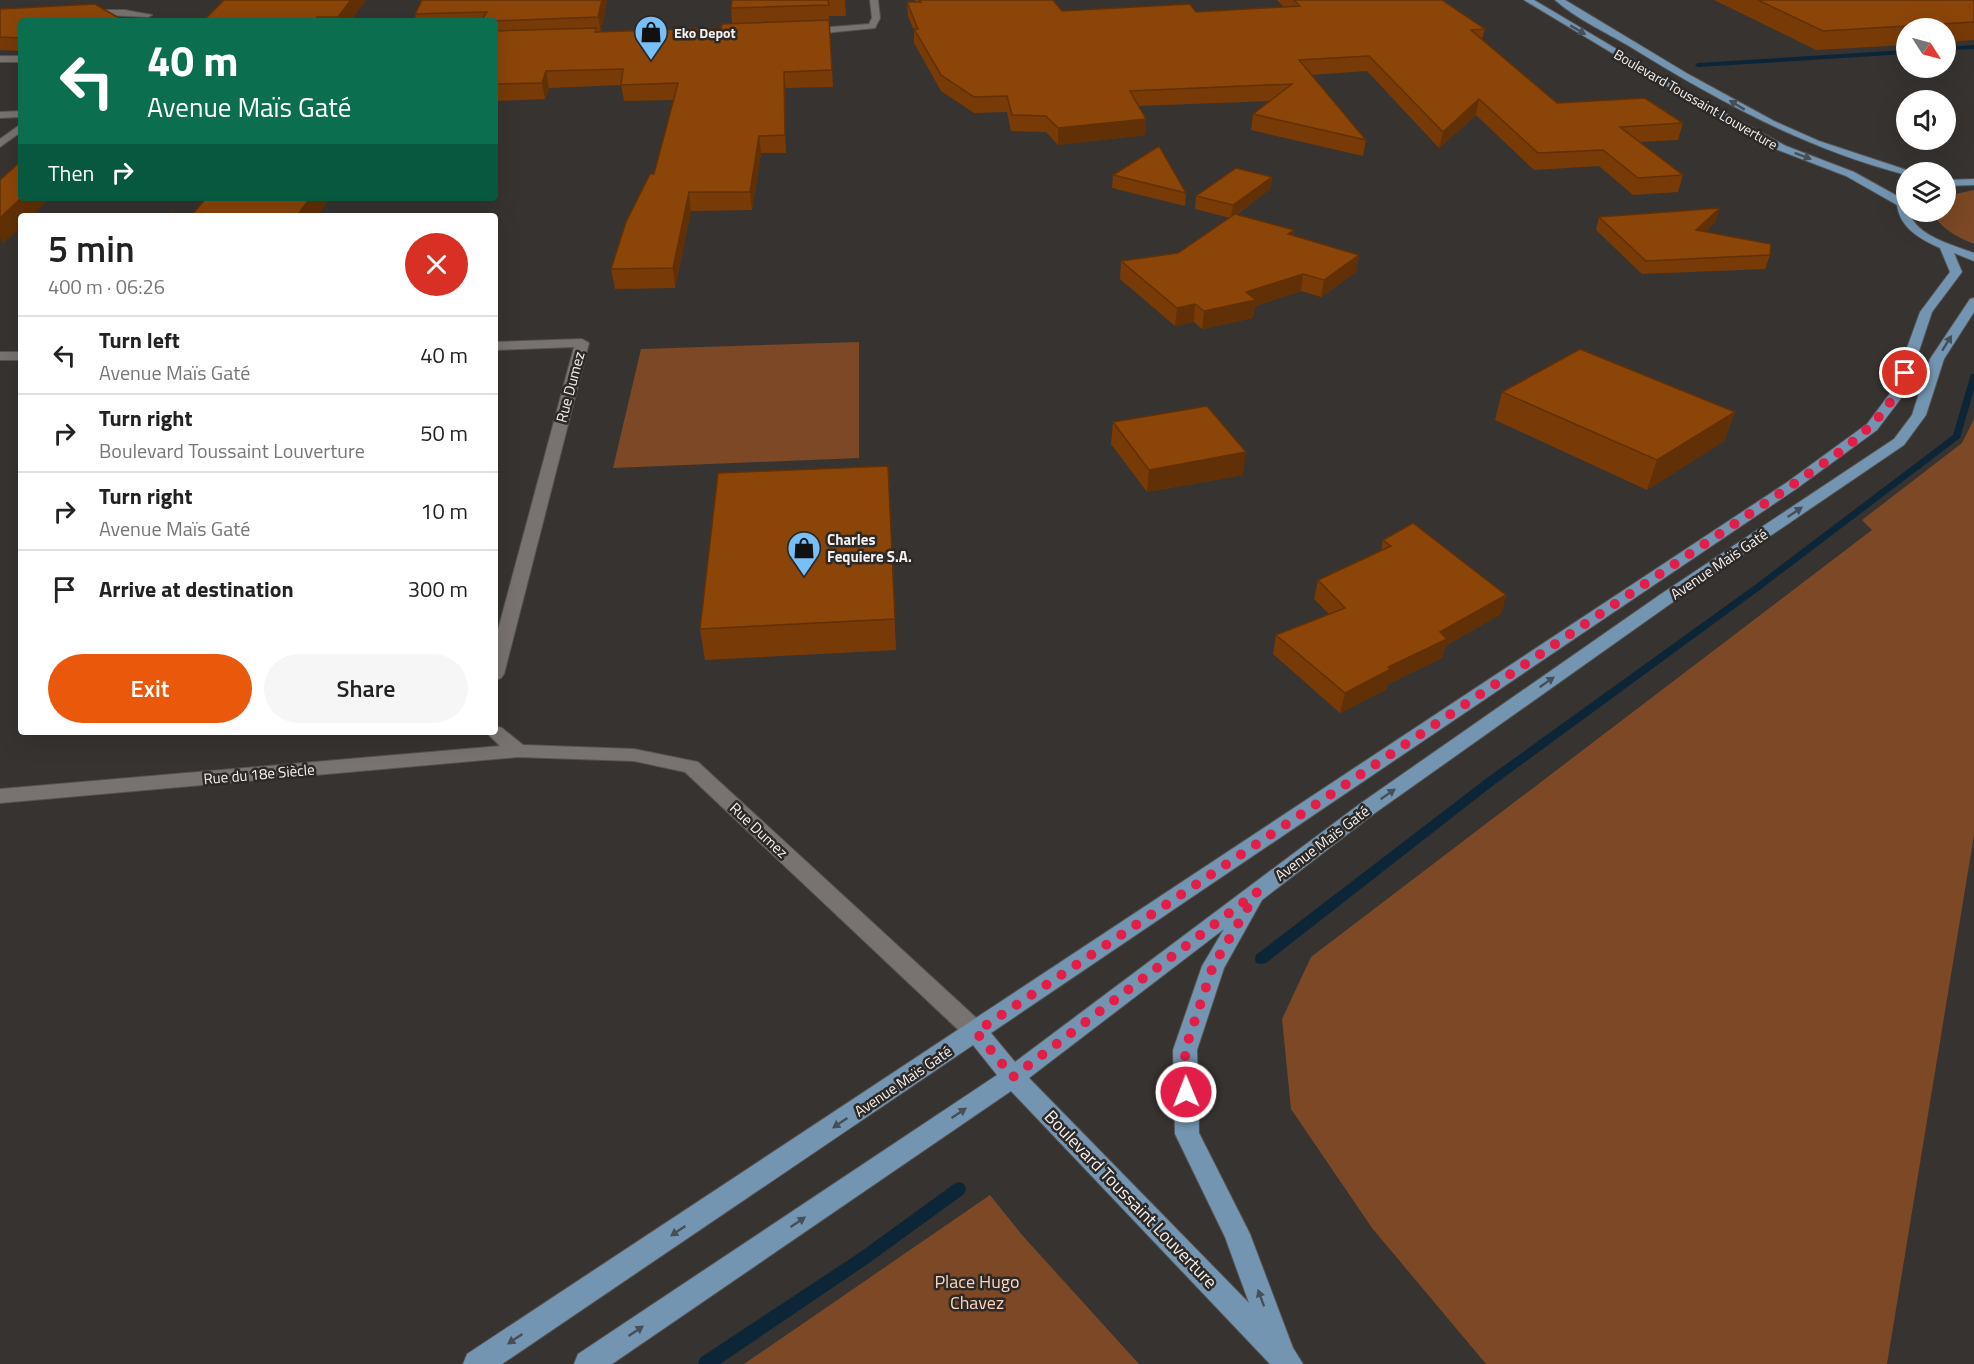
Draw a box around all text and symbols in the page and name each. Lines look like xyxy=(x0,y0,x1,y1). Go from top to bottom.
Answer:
shop icon: Eko Depot xyxy=(633,14,669,61)
north arrow xyxy=(1896,18,1956,78)
map controls xyxy=(1896,18,1956,222)
place label: Eko Depot xyxy=(674,22,736,43)
one-way arrow xyxy=(1570,25,1587,35)
text: 40 m xyxy=(147,28,239,92)
icon: left xyxy=(48,42,126,120)
street label: Boulevard Toussaint Louverture xyxy=(1610,43,1782,155)
text: Avenue Maïs Gaté xyxy=(147,86,351,127)
button: sound xyxy=(1896,90,1956,150)
one-way arrow xyxy=(1728,100,1745,110)
one-way arrow xyxy=(1794,152,1812,162)
text: Then xyxy=(48,156,94,190)
icon: right xyxy=(106,156,139,189)
button: layers xyxy=(1896,162,1956,222)
text: 5 min xyxy=(48,221,135,276)
button: close xyxy=(405,233,468,296)
text: 400 m · 06:26 xyxy=(48,271,165,302)
text: Turn left xyxy=(99,323,180,357)
one-way arrow xyxy=(1942,335,1953,352)
text: 40 m xyxy=(420,338,468,372)
icon: left xyxy=(48,339,81,372)
pin xyxy=(1879,347,1930,398)
street label: Rue Dumez xyxy=(549,349,591,425)
icon: arrive xyxy=(1888,356,1921,389)
text: Avenue Maïs Gaté xyxy=(99,357,250,388)
text: Turn right xyxy=(99,401,193,435)
text: 50 m xyxy=(420,416,468,450)
icon: right xyxy=(48,417,81,450)
text: Boulevard Toussaint Louverture xyxy=(99,435,365,466)
text: Turn right xyxy=(99,479,193,513)
text: 10 m xyxy=(420,494,468,528)
icon: right xyxy=(48,495,81,528)
one-way arrow xyxy=(1786,507,1803,518)
text: Avenue Maïs Gaté xyxy=(99,513,250,544)
street label: Avenue Maïs Gaté xyxy=(1666,523,1772,605)
place label: Charles Fequiere S.A. xyxy=(827,528,912,568)
shop icon: Charles Fequiere S.A. xyxy=(786,530,822,577)
text: Arrive at destination xyxy=(99,572,294,606)
text: 300 m xyxy=(408,572,468,606)
icon: arrive xyxy=(48,573,81,606)
button: Exit xyxy=(48,654,252,723)
button: Share xyxy=(264,654,468,723)
one-way arrow xyxy=(1539,676,1555,688)
street label: Rue du 18e Siècle xyxy=(202,758,316,790)
one-way arrow xyxy=(1379,788,1395,800)
street label: Rue Dumez xyxy=(725,797,794,863)
street label: Avenue Maïs Gaté xyxy=(1270,800,1374,886)
street label: Avenue Maïs Gaté xyxy=(850,1040,956,1122)
position arrow xyxy=(1154,1060,1218,1124)
street label: Boulevard Toussaint Louverture xyxy=(1038,1104,1224,1294)
one-way arrow xyxy=(951,1107,967,1119)
one-way arrow xyxy=(832,1117,848,1128)
one-way arrow xyxy=(790,1217,806,1228)
one-way arrow xyxy=(670,1225,686,1237)
park label: Place Hugo Chavez xyxy=(934,1268,1020,1316)
one-way arrow xyxy=(1255,1289,1265,1307)
one-way arrow xyxy=(628,1325,644,1337)
one-way arrow xyxy=(508,1333,524,1345)

